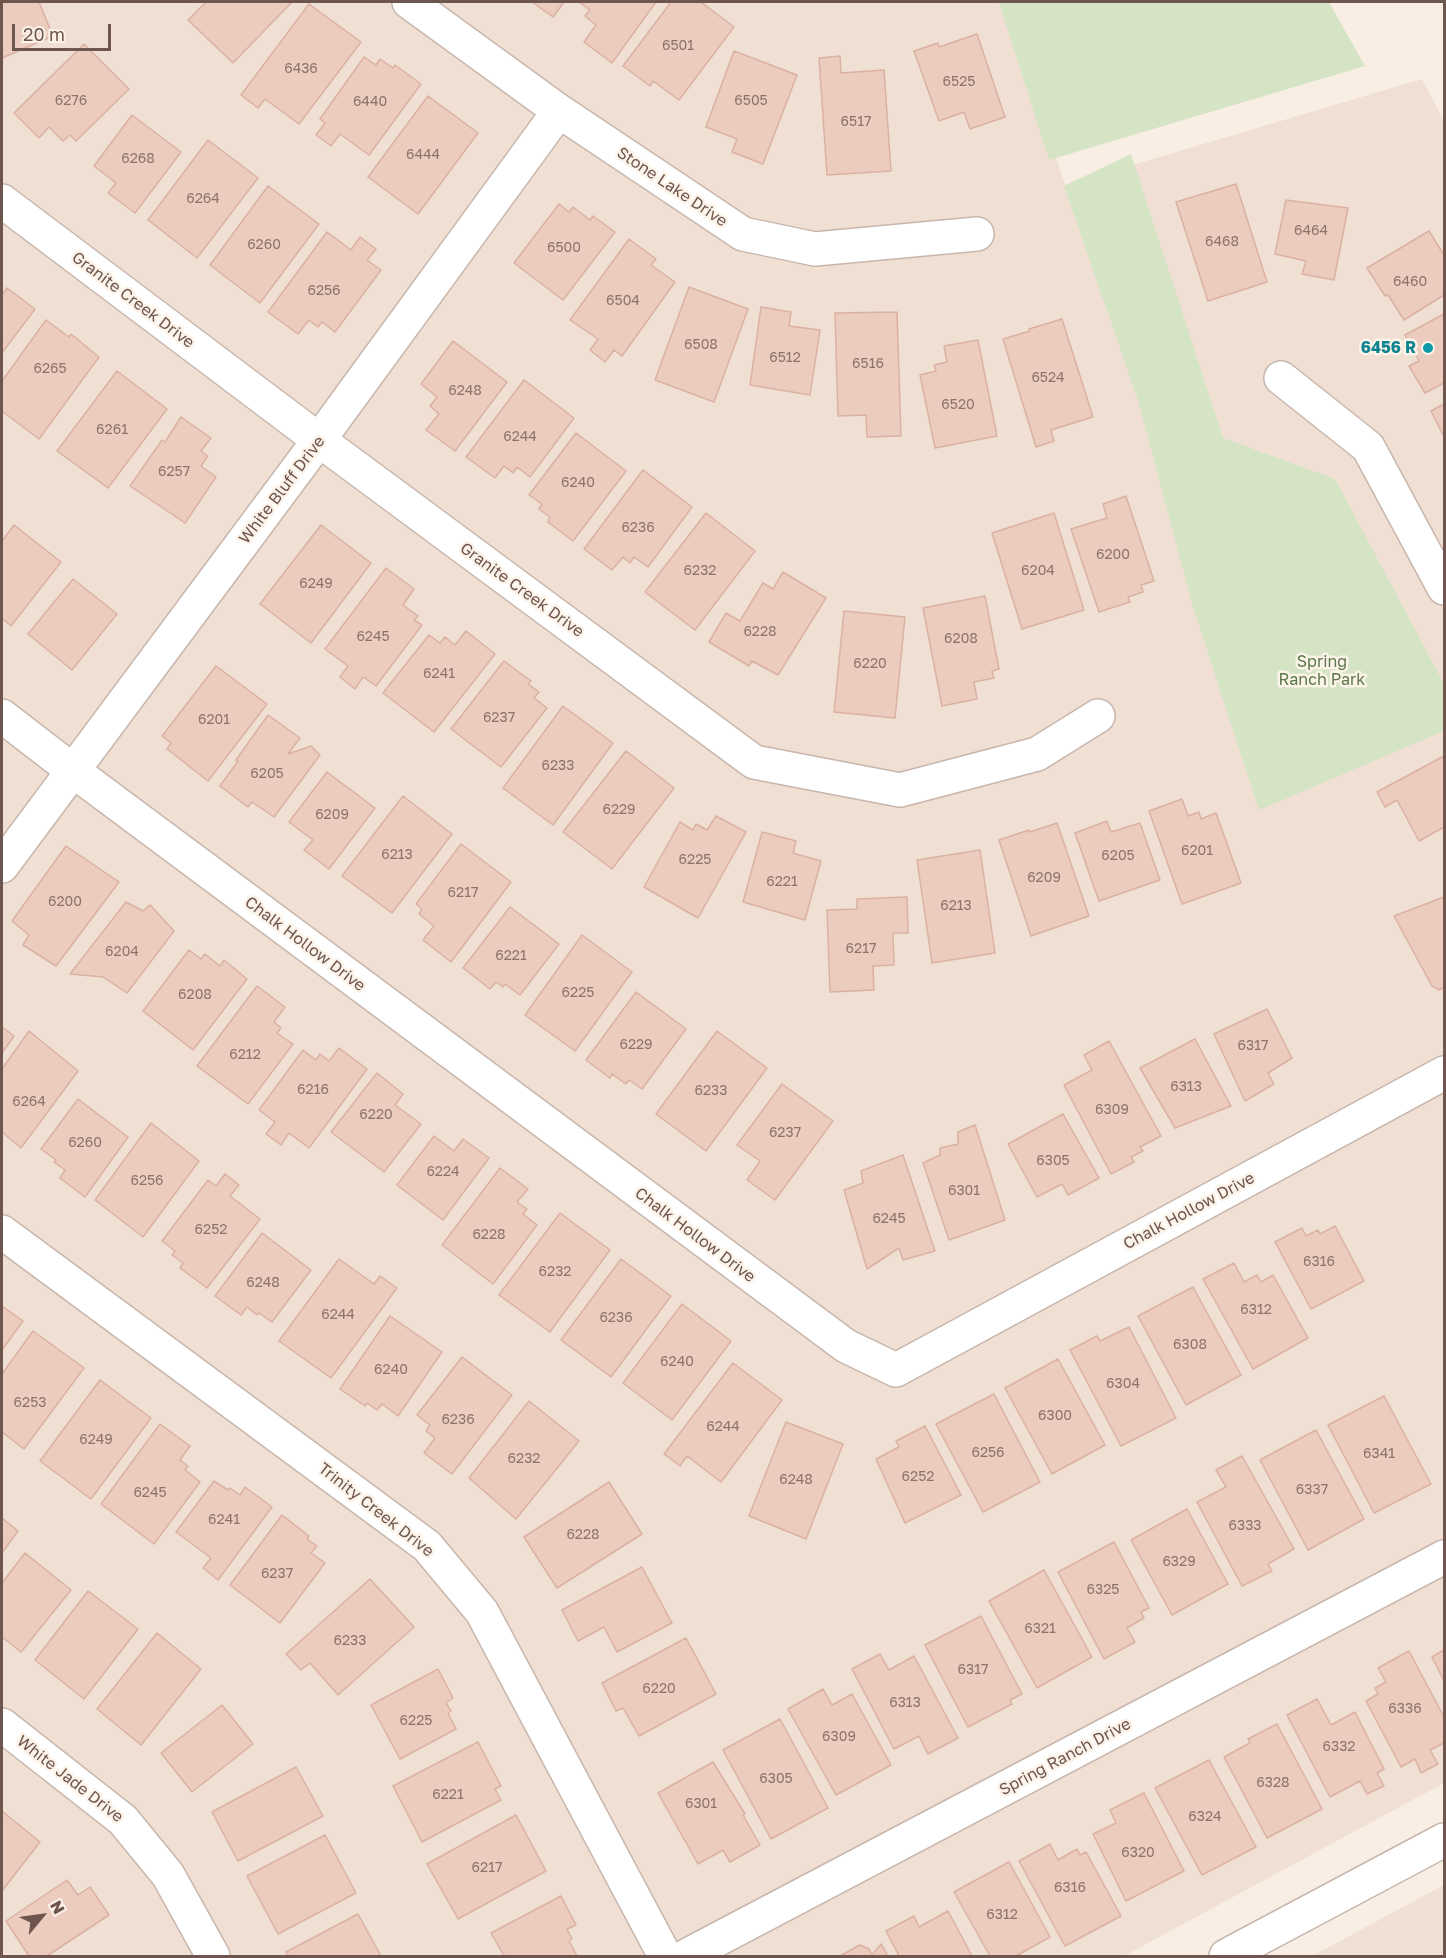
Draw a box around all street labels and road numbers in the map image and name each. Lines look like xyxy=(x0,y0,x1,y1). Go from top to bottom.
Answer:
street label: Stone Lake Drive xyxy=(613,143,731,231)
street label: Granite Creek Drive xyxy=(68,248,198,352)
street label: White Bluff Drive xyxy=(235,432,329,548)
street label: Granite Creek Drive xyxy=(456,539,588,641)
street label: Chalk Hollow Drive xyxy=(241,892,369,996)
street label: Chalk Hollow Drive xyxy=(1120,1168,1258,1254)
street label: Chalk Hollow Drive xyxy=(631,1183,759,1287)
street label: Trinity Creek Drive xyxy=(315,1459,437,1561)
street label: Spring Ranch Drive xyxy=(996,1714,1134,1800)
street label: White Jade Drive xyxy=(13,1731,127,1827)

